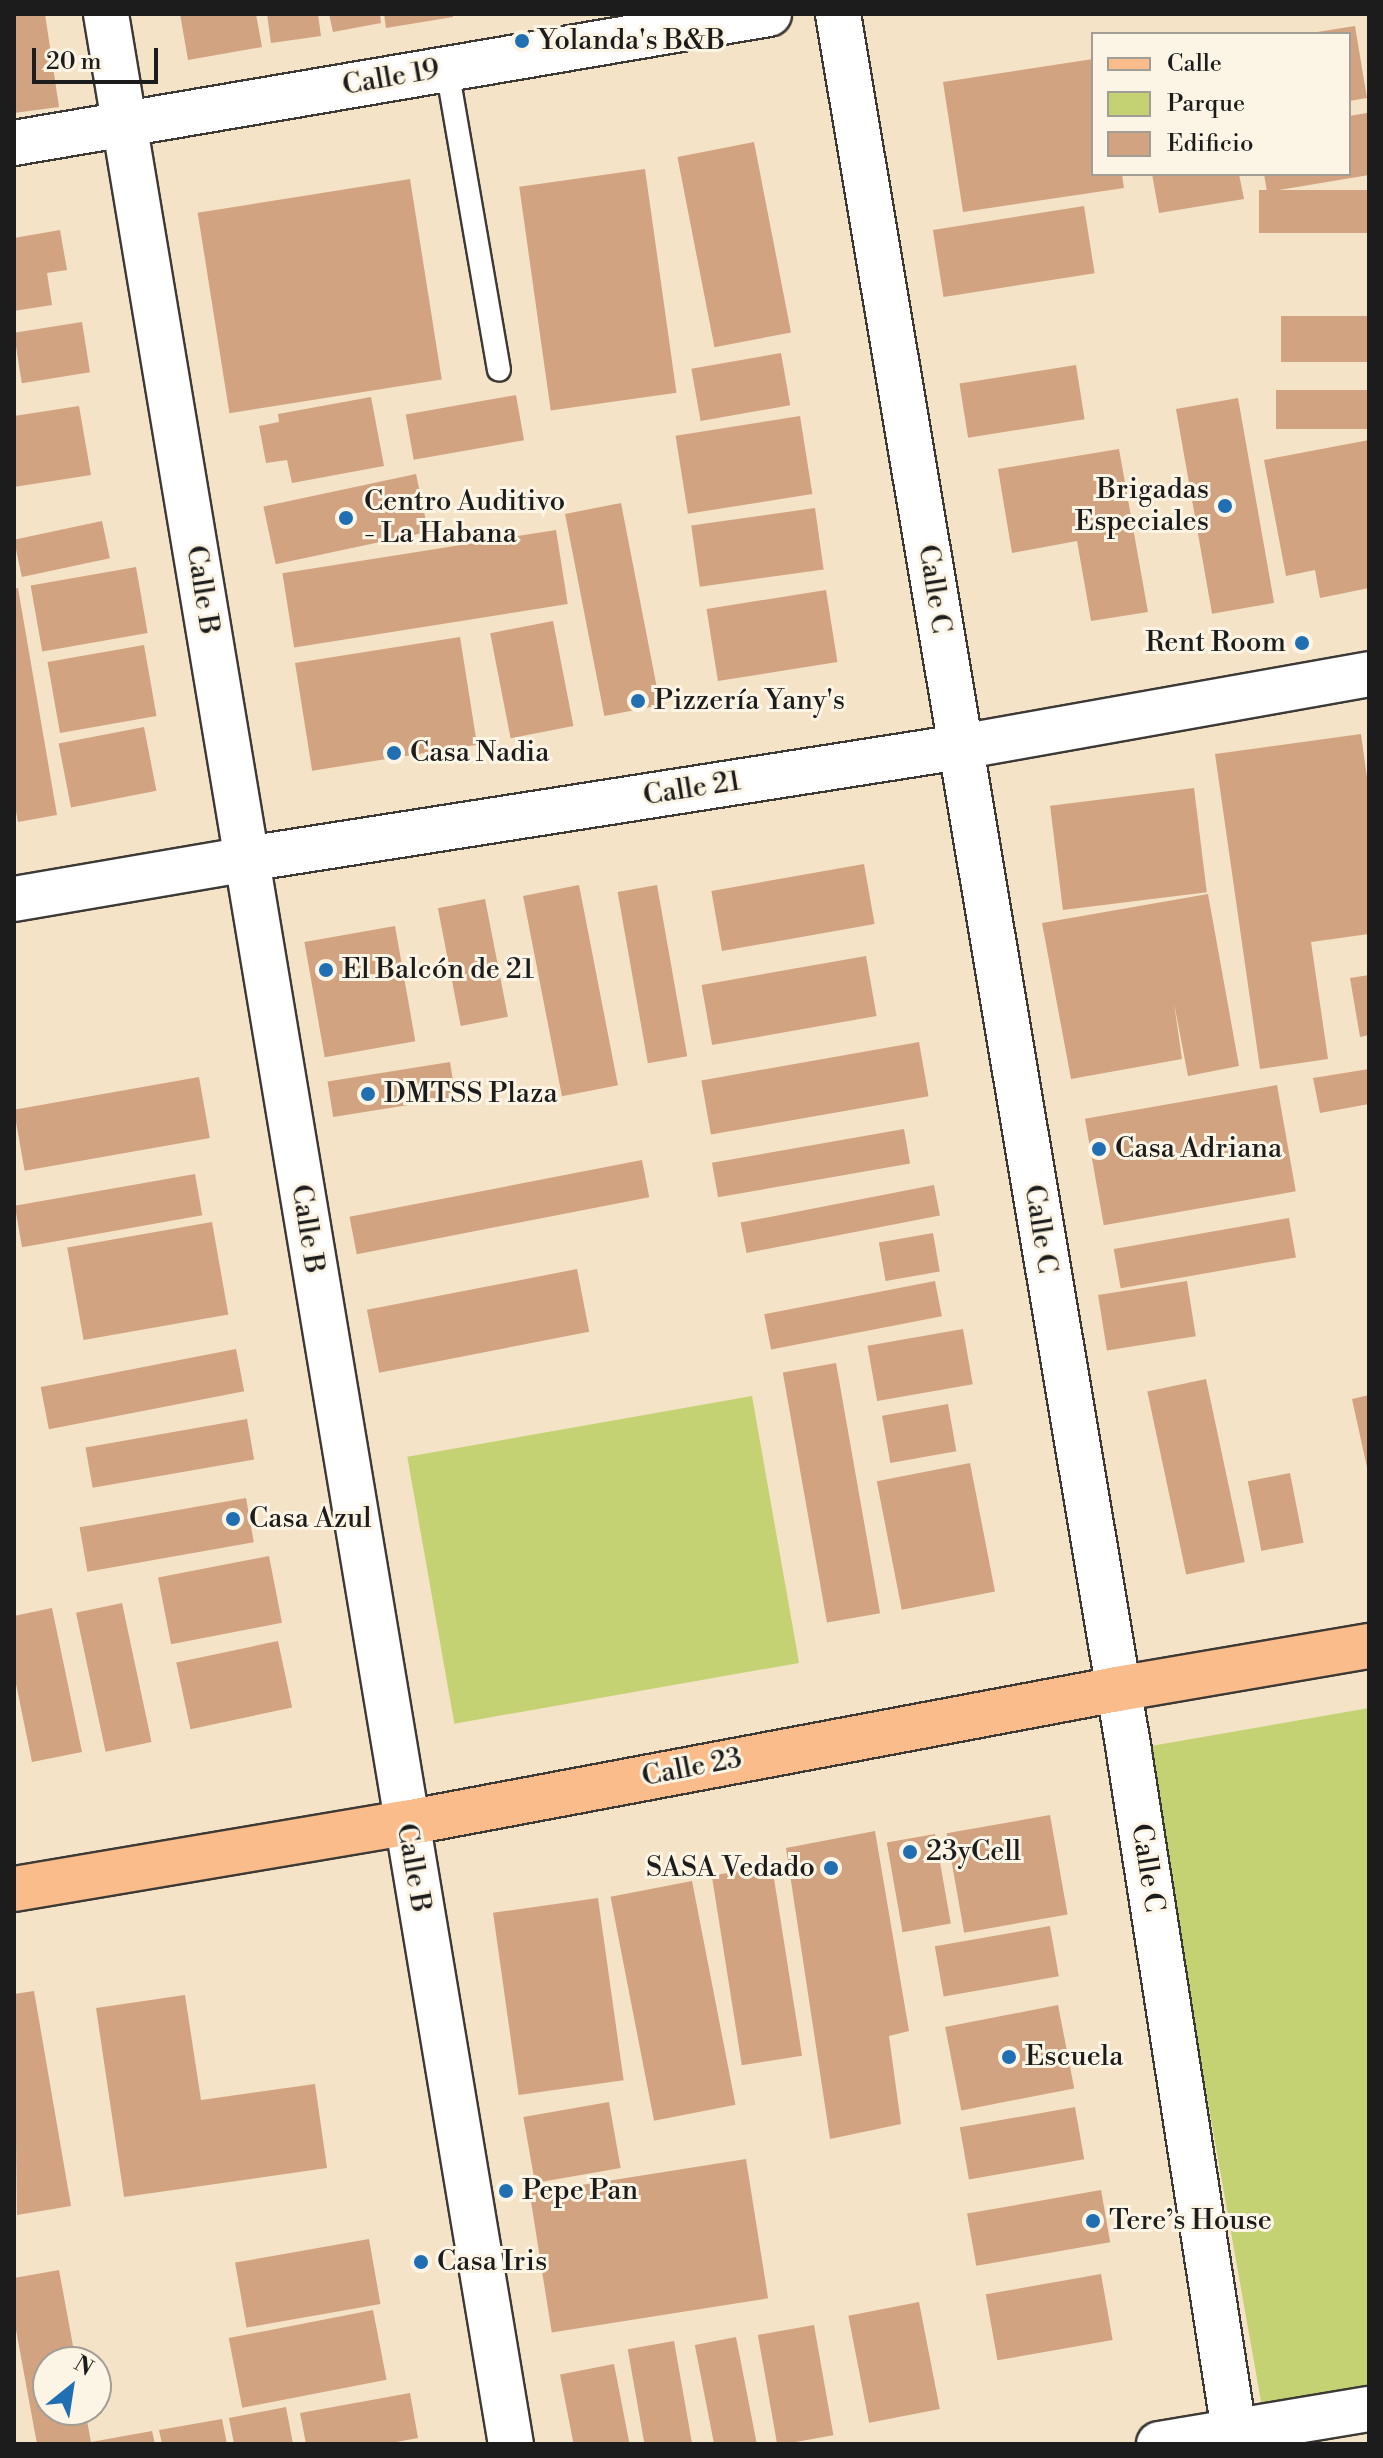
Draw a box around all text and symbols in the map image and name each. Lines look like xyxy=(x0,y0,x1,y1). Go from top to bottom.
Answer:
place label: Yolanda's B&B xyxy=(538,24,725,58)
scale bar xyxy=(36,32,162,82)
marker: Yolanda's B&B xyxy=(513,32,531,50)
legend xyxy=(1091,32,1351,176)
text: 20 m xyxy=(46,47,102,77)
text: Calle xyxy=(1167,49,1222,79)
street label: Calle 19 xyxy=(340,53,442,103)
text: Parque xyxy=(1167,89,1245,119)
text: Edificio xyxy=(1167,129,1253,159)
place label: Brigadas Especiales xyxy=(1075,473,1209,539)
place label: Centro Auditivo - La Habana xyxy=(364,485,565,551)
marker: Brigadas Especiales xyxy=(1216,497,1234,515)
marker: Centro Auditivo - La Habana xyxy=(335,507,357,529)
street label: Calle C xyxy=(910,542,958,636)
street label: Calle B xyxy=(178,543,226,637)
place label: Rent Room xyxy=(1145,626,1286,660)
marker: Rent Room xyxy=(1293,634,1311,652)
place label: Pizzería Yany's xyxy=(654,684,845,718)
marker: Pizzería Yany's xyxy=(629,692,647,710)
place label: Casa Nadia xyxy=(410,736,549,770)
marker: Casa Nadia xyxy=(385,744,403,762)
street label: Calle 21 xyxy=(641,765,743,813)
place label: El Balcón de 21 xyxy=(342,953,534,987)
marker: El Balcón de 21 xyxy=(317,961,335,979)
place label: DMTSS Plaza xyxy=(384,1077,558,1111)
marker: DMTSS Plaza xyxy=(359,1085,377,1103)
place label: Casa Adriana xyxy=(1115,1132,1282,1166)
marker: Casa Adriana xyxy=(1090,1140,1108,1158)
street label: Calle B xyxy=(283,1182,331,1276)
street label: Calle C xyxy=(1016,1182,1064,1276)
place label: Casa Azul xyxy=(249,1502,371,1536)
marker: Casa Azul xyxy=(224,1510,242,1528)
street label: Calle 23 xyxy=(639,1742,745,1794)
street label: Calle B xyxy=(389,1821,437,1915)
street label: Calle C xyxy=(1123,1821,1171,1915)
place label: 23yCell xyxy=(926,1835,1021,1869)
marker: 23yCell xyxy=(901,1843,919,1861)
place label: SASA Vedado xyxy=(646,1851,815,1885)
marker: SASA Vedado xyxy=(822,1859,840,1877)
place label: Escuela xyxy=(1025,2040,1123,2074)
marker: Escuela xyxy=(1000,2048,1018,2066)
place label: Pepe Pan xyxy=(522,2174,638,2208)
marker: Pepe Pan xyxy=(497,2182,515,2200)
place label: Tere’s House xyxy=(1109,2204,1272,2238)
marker: Tere’s House xyxy=(1084,2212,1102,2230)
place label: Casa Iris xyxy=(437,2245,547,2279)
marker: Casa Iris xyxy=(412,2253,430,2271)
north arrow xyxy=(32,2346,112,2426)
text: N xyxy=(69,2350,98,2383)

